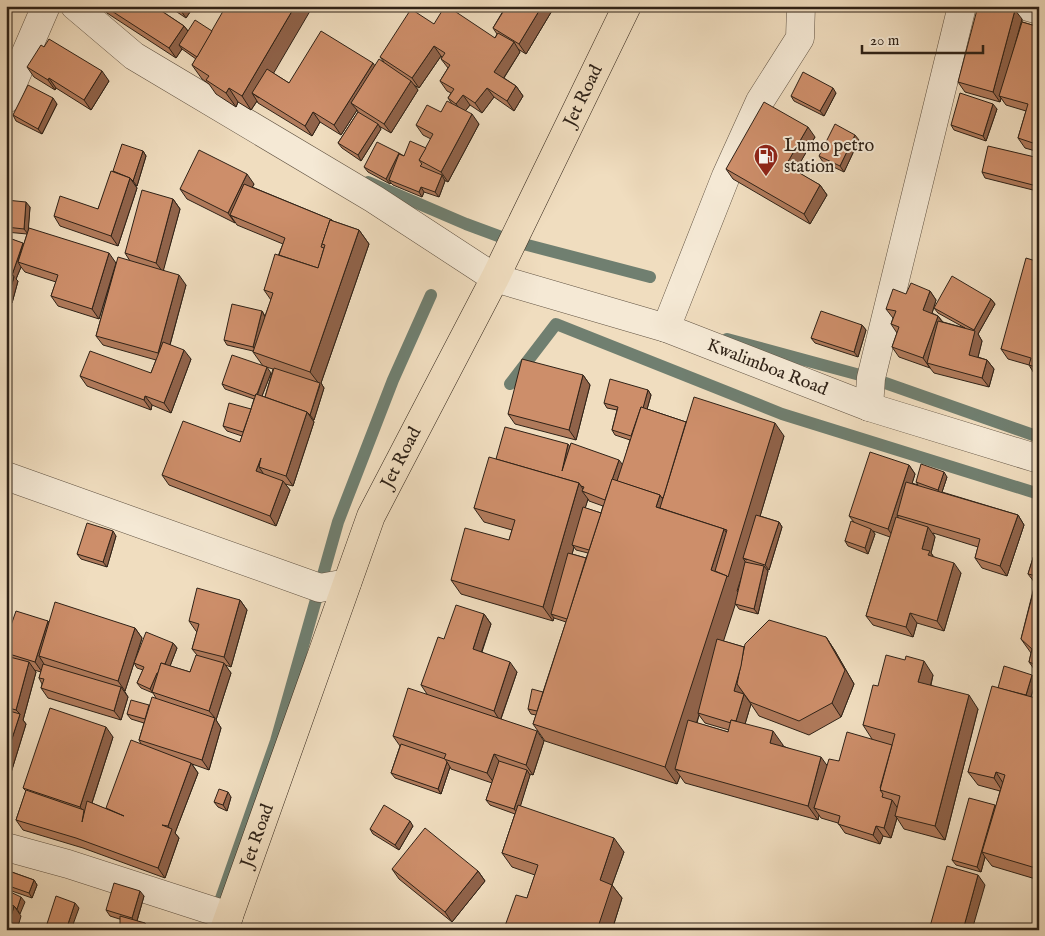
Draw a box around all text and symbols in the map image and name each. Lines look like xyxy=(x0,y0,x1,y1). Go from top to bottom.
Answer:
scale bar xyxy=(862,22,984,54)
text: 20 m xyxy=(870,31,900,50)
street label: Jet Road xyxy=(558,61,608,133)
place label: Lumo petro station xyxy=(784,135,874,179)
fuel station icon: Lumo petro station xyxy=(753,143,779,177)
street label: Kwalimboa Road xyxy=(704,334,831,401)
street label: Jet Road xyxy=(375,423,427,494)
street label: Jet Road xyxy=(235,800,279,873)

